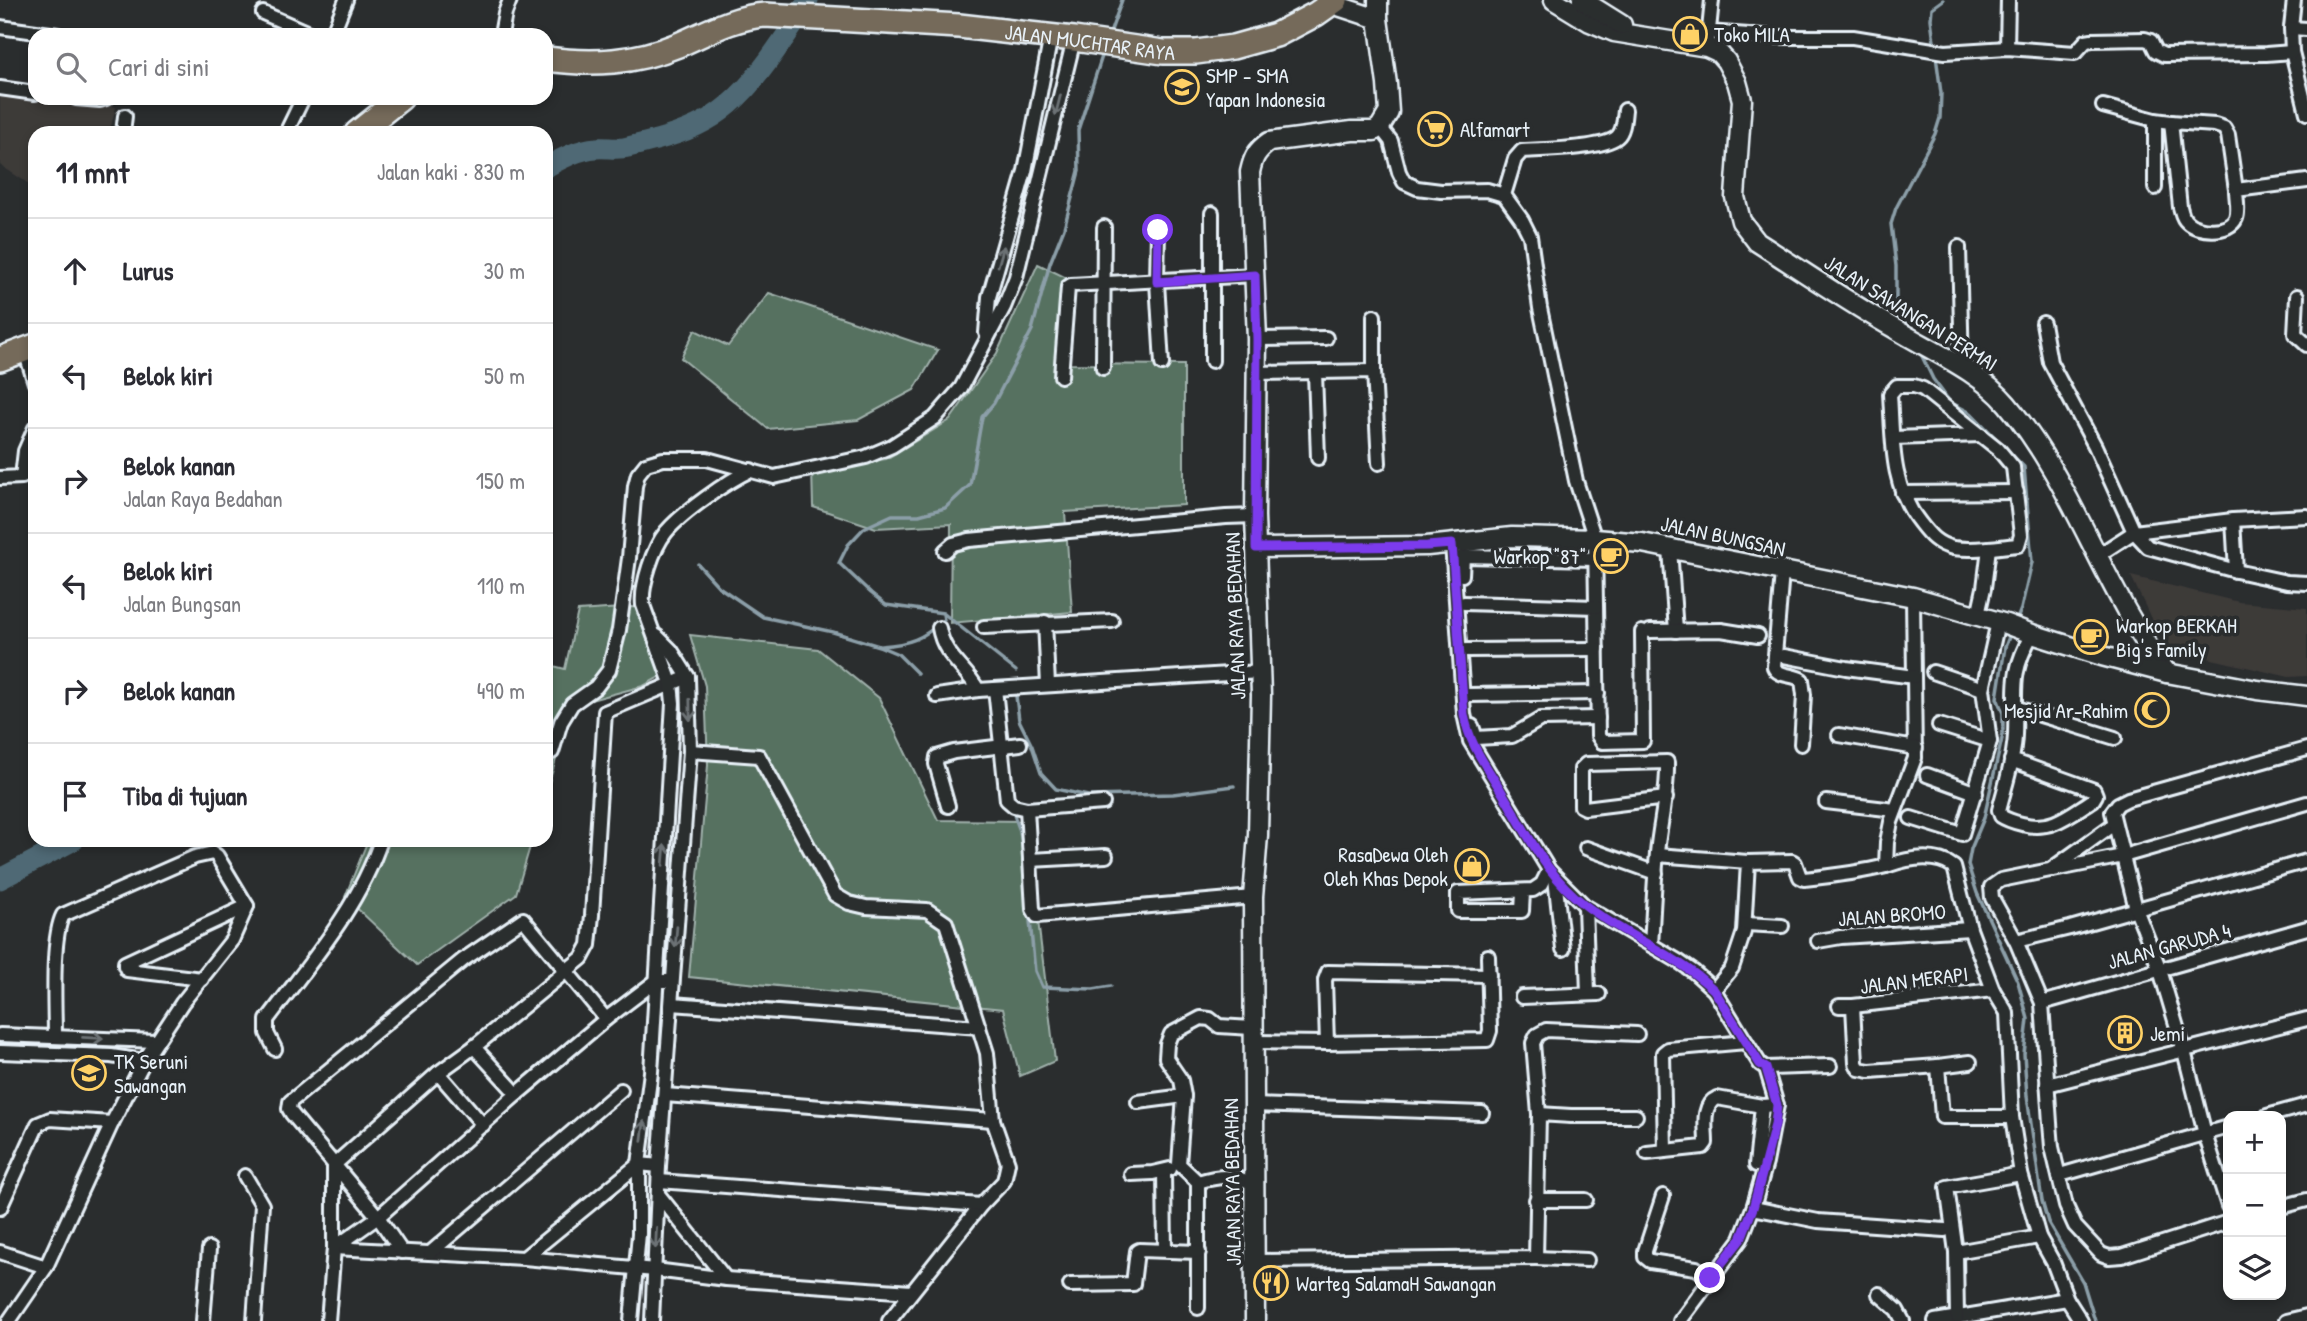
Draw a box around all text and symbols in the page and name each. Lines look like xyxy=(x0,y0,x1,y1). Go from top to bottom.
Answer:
shop icon: Toko MILA xyxy=(1671,15,1709,53)
street label: JALAN MUCHTAR RAYA xyxy=(1003,17,1175,67)
place label: Toko MILA xyxy=(1714,20,1790,49)
search box xyxy=(28,28,553,105)
icon: search xyxy=(52,48,90,86)
text: Cari di sini xyxy=(108,49,210,84)
place label: SMP - SMA Yapan Indonesia xyxy=(1206,61,1325,114)
school or university icon: SMP - SMA Yapan Indonesia xyxy=(1163,68,1201,106)
one-way arrow xyxy=(1051,93,1064,116)
supermarket icon: Alfamart xyxy=(1416,110,1454,148)
place label: Alfamart xyxy=(1460,115,1530,144)
text: 11 mnt xyxy=(56,152,129,192)
text: Jalan kaki · 830 m xyxy=(377,156,525,187)
route start xyxy=(1142,214,1173,245)
one-way arrow xyxy=(995,245,1008,268)
street label: JALAN SAWANGAN PERMAI xyxy=(1819,248,2003,378)
icon: ahead xyxy=(56,252,94,290)
text: Lurus xyxy=(123,253,174,288)
text: 30 m xyxy=(483,255,525,286)
icon: left xyxy=(56,357,94,395)
text: Belok kiri xyxy=(123,358,213,393)
text: 50 m xyxy=(484,360,525,391)
text: Belok kanan xyxy=(123,448,235,483)
icon: right xyxy=(56,462,94,500)
text: 150 m xyxy=(476,465,525,496)
text: Jalan Raya Bedahan xyxy=(123,483,283,514)
street label: JALAN BUNGSAN xyxy=(1658,509,1788,563)
street label: JALAN RAYA BEDAHAN xyxy=(1218,532,1252,700)
cafe icon: Warkop "87" xyxy=(1592,537,1630,575)
place label: Warkop "87" xyxy=(1494,542,1586,571)
text: Belok kiri xyxy=(123,553,213,588)
icon: left xyxy=(56,567,94,605)
text: 110 m xyxy=(477,570,525,601)
text: Jalan Bungsan xyxy=(123,588,241,619)
place label: Warkop BERKAH Big's Family xyxy=(2116,611,2237,664)
cafe icon: Warkop BERKAH Big's Family xyxy=(2072,618,2110,656)
icon: right xyxy=(56,672,94,710)
text: Belok kanan xyxy=(123,673,235,708)
text: 490 m xyxy=(477,675,525,706)
mosque icon: Mesjid Ar-Rahim xyxy=(2133,691,2171,729)
place label: Mesjid Ar-Rahim xyxy=(2004,696,2128,725)
one-way arrow xyxy=(683,699,697,722)
icon: arrive xyxy=(56,777,94,815)
text: Tiba di tujuan xyxy=(123,778,248,813)
place label: RasaDewa Oleh Oleh Khas Depok xyxy=(1323,840,1448,893)
one-way arrow xyxy=(658,844,671,867)
shop icon: RasaDewa Oleh Oleh Khas Depok xyxy=(1453,847,1491,885)
street label: JALAN BROMO xyxy=(1837,897,1947,933)
street label: JALAN GARUDA 4 xyxy=(2104,916,2234,976)
one-way arrow xyxy=(669,926,682,948)
street label: JALAN MERAPI xyxy=(1858,959,1970,1001)
building icon: Jemi xyxy=(2106,1014,2144,1052)
place label: Jemi xyxy=(2150,1019,2185,1048)
one-way arrow xyxy=(81,1032,104,1045)
place label: TK Seruni Sawangan xyxy=(114,1047,188,1100)
school or university icon: TK Seruni Sawangan xyxy=(70,1054,108,1092)
street label: JALAN RAYA BEDAHAN xyxy=(1216,1098,1248,1266)
map controls xyxy=(2223,1111,2286,1300)
button: + xyxy=(2223,1111,2286,1174)
one-way arrow xyxy=(637,1120,650,1143)
button: − xyxy=(2223,1174,2286,1237)
one-way arrow xyxy=(650,1226,663,1249)
button: layers xyxy=(2223,1237,2286,1300)
route end xyxy=(1694,1262,1725,1293)
restaurant icon: Warteg SalamaH Sawangan xyxy=(1252,1264,1290,1302)
place label: Warteg SalamaH Sawangan xyxy=(1296,1269,1496,1298)

